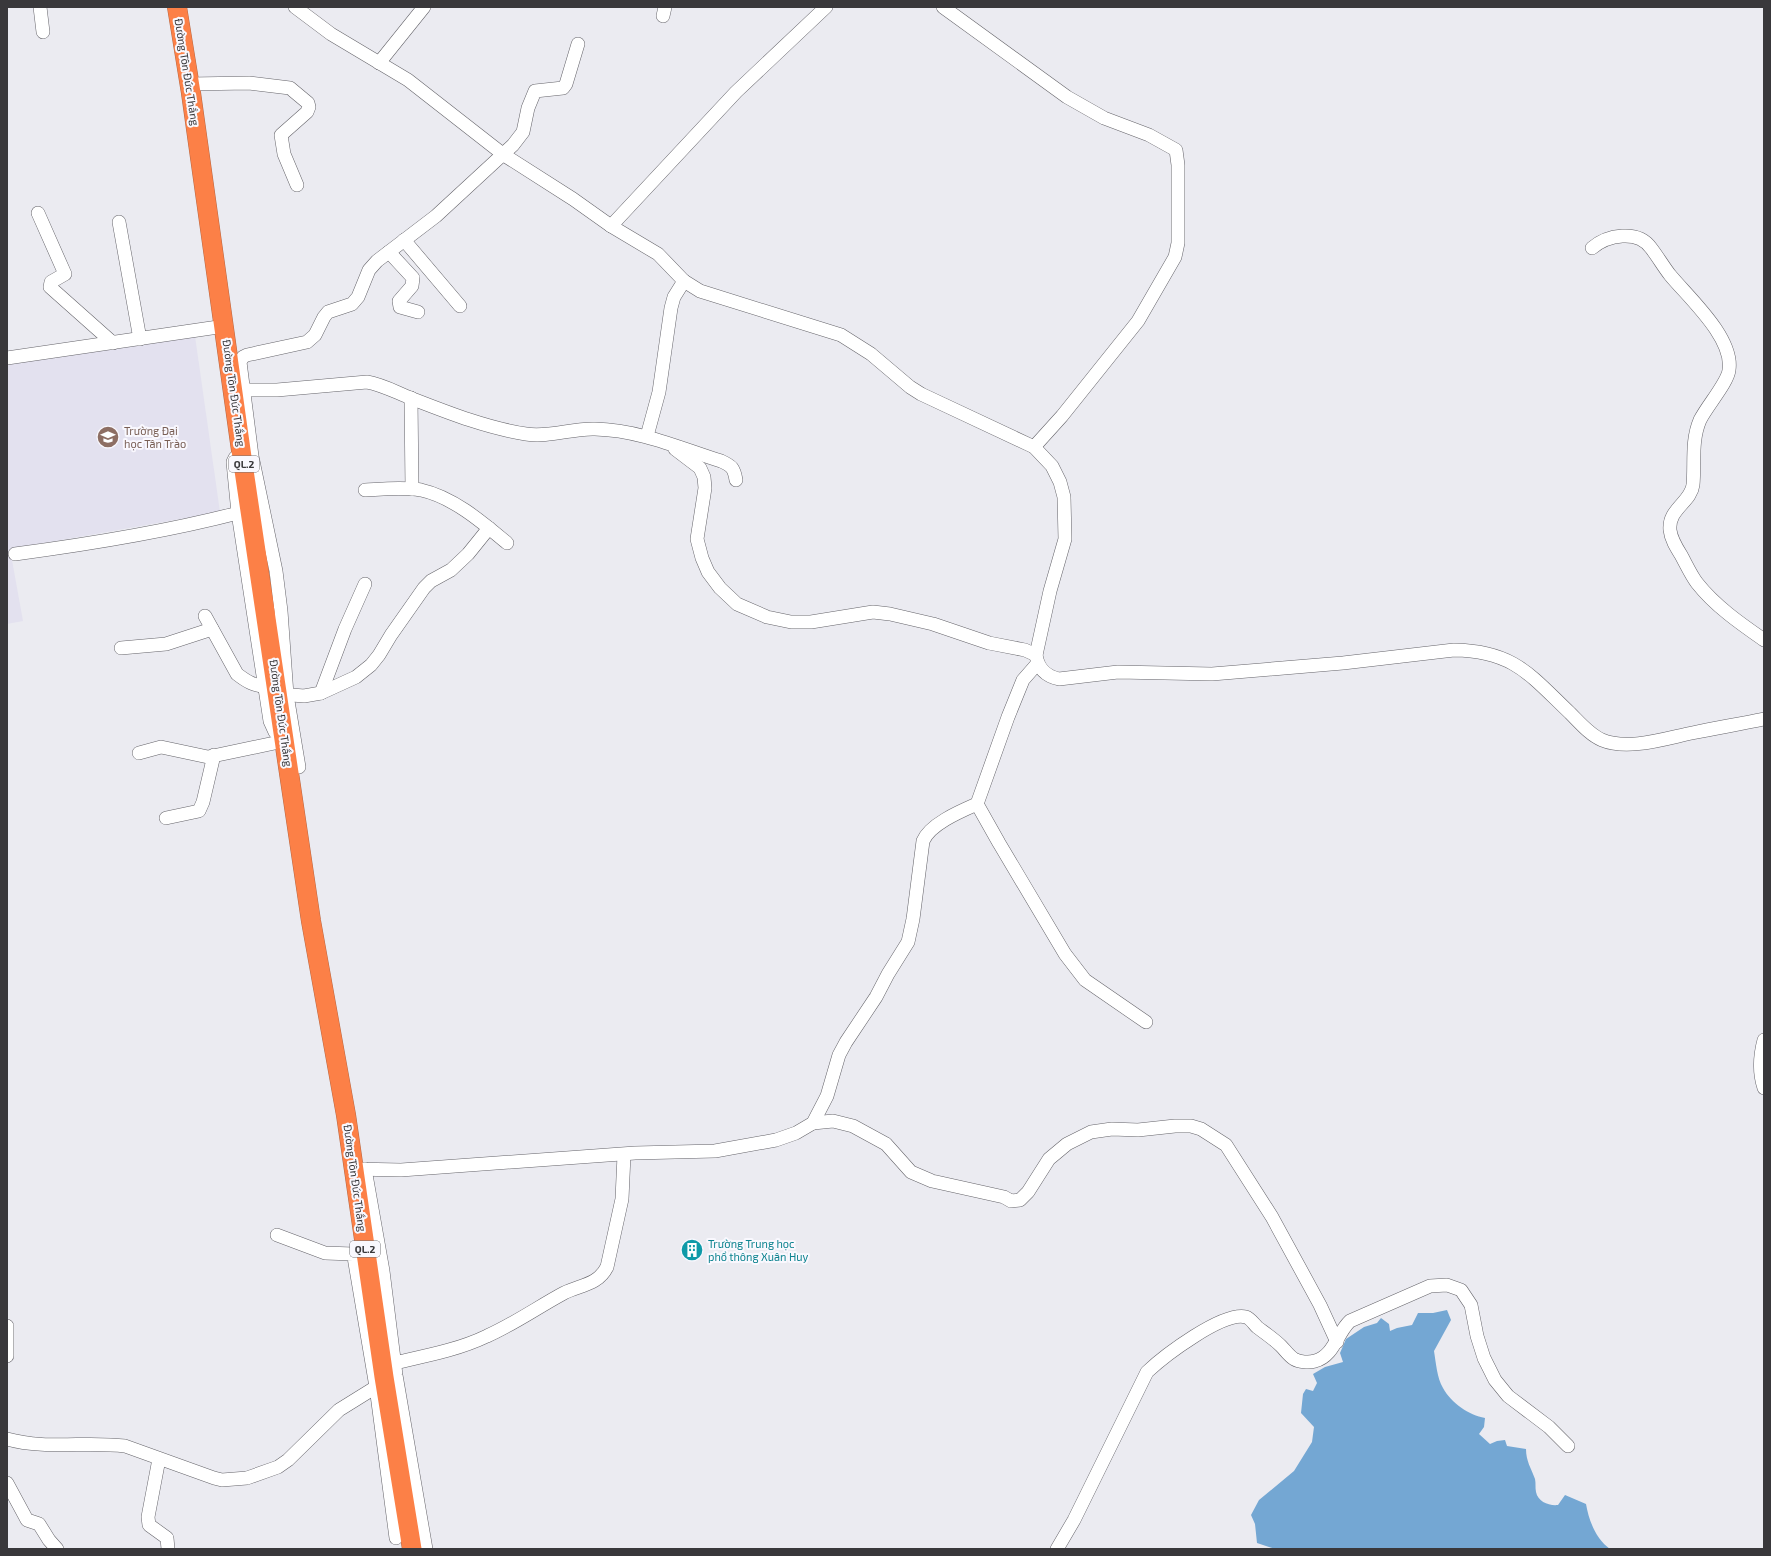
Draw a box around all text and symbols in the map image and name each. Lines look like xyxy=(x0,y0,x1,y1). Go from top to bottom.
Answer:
street label: Đường Tôn Đức Thắng xyxy=(173,18,202,126)
street label: Đường Tôn Đức Thắng xyxy=(221,338,248,447)
school or university icon: Trường Đại học Tân Trào xyxy=(95,424,121,450)
place label: Trường Đại học Tân Trào xyxy=(124,424,186,451)
road number: QL.2 xyxy=(229,456,259,472)
street label: Đường Tôn Đức Thắng xyxy=(268,658,295,767)
street label: Đường Tôn Đức Thắng xyxy=(342,1123,369,1232)
building icon: Trường Trung học phổ thông Xuân Huy xyxy=(679,1237,705,1263)
place label: Trường Trung học phổ thông Xuân Huy xyxy=(708,1237,809,1263)
road number: QL.2 xyxy=(350,1241,380,1257)

